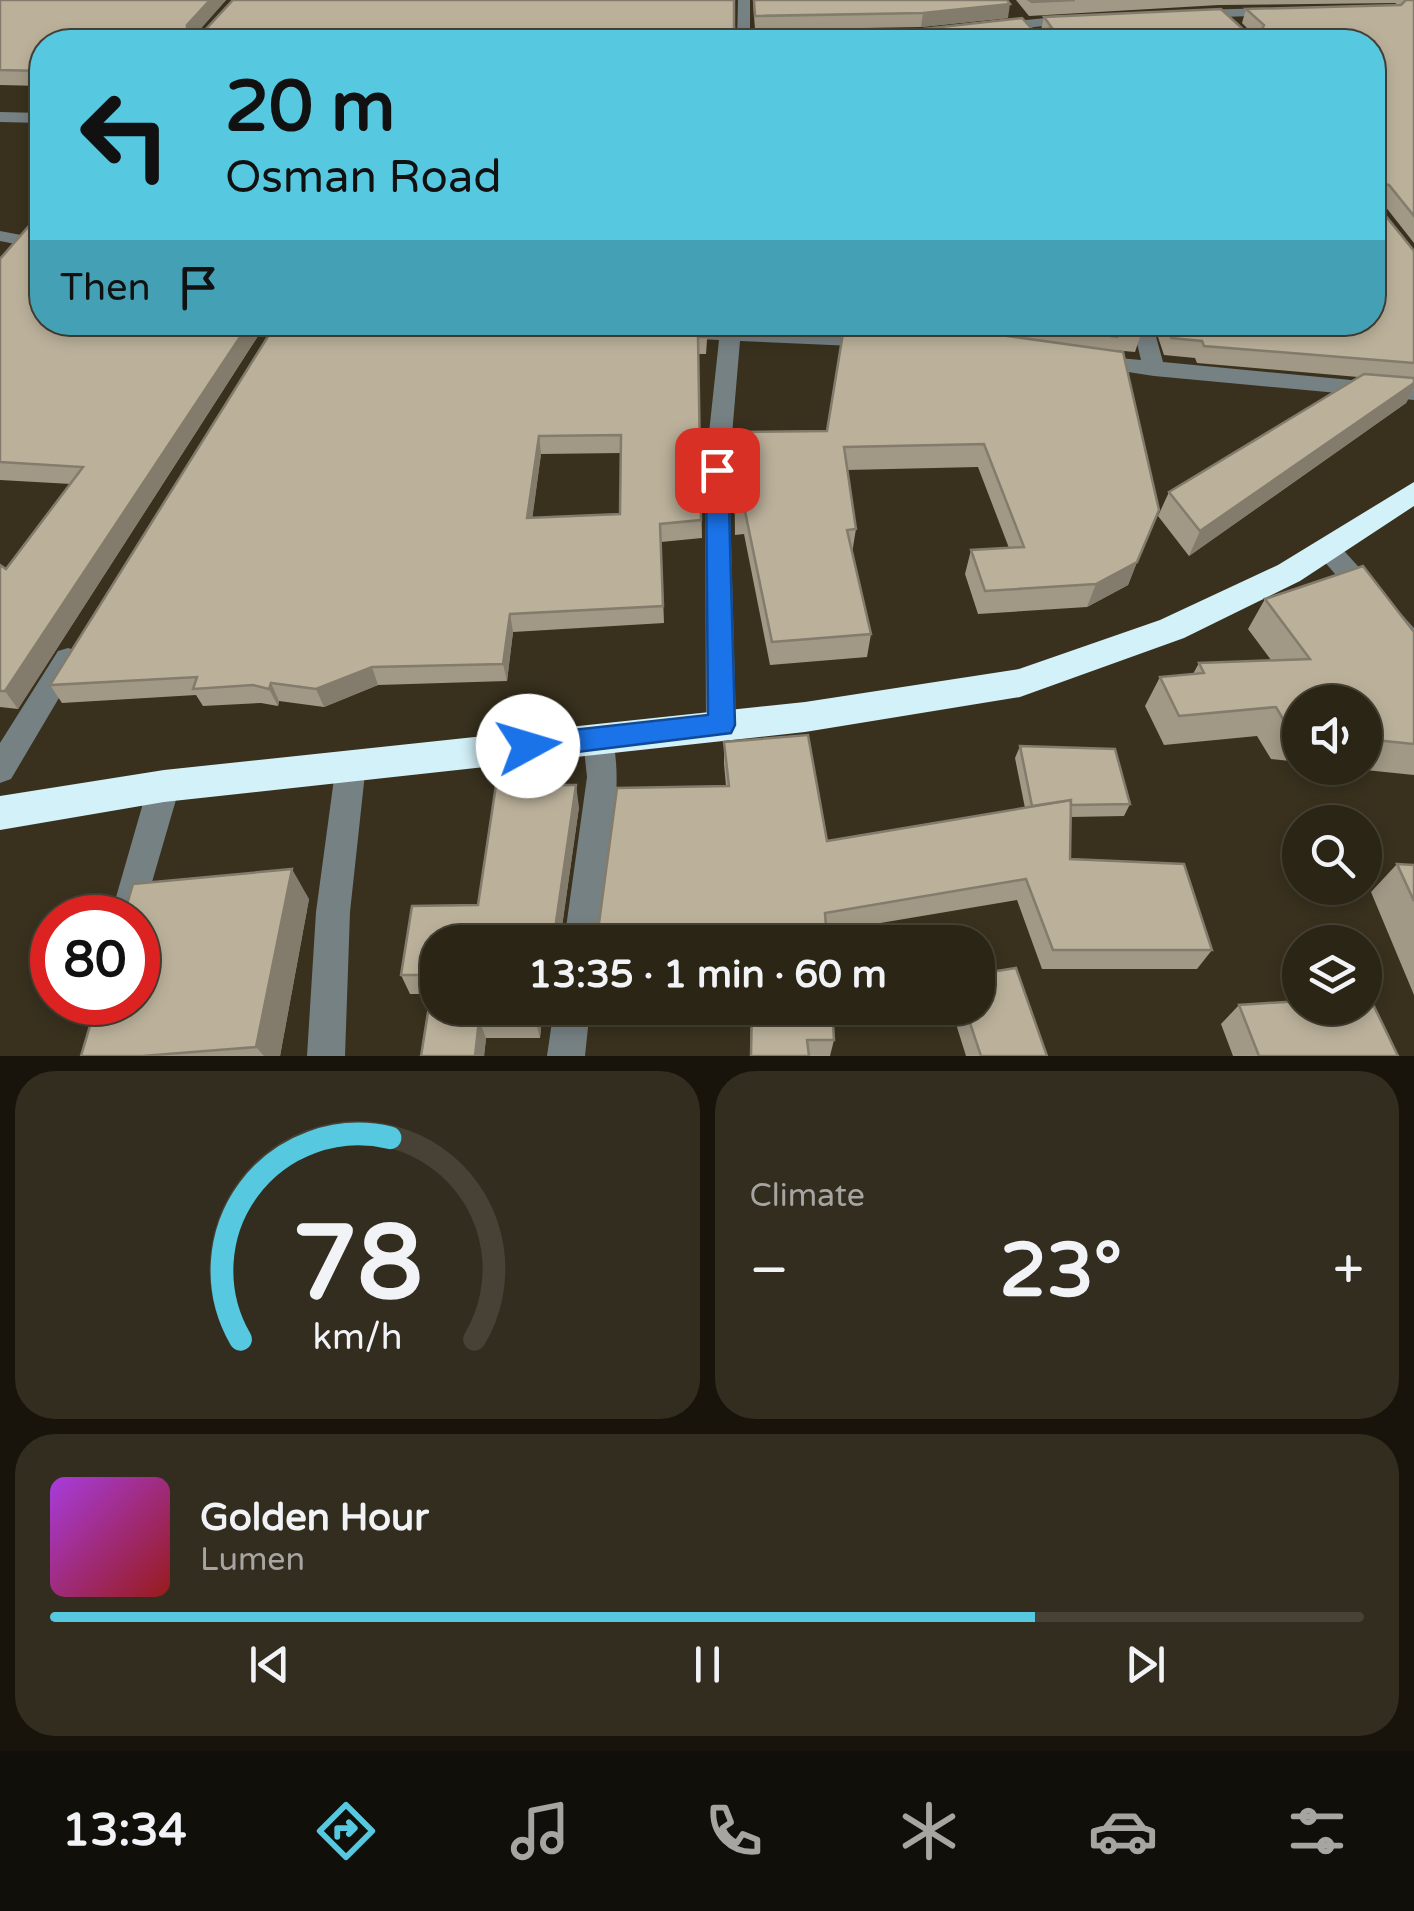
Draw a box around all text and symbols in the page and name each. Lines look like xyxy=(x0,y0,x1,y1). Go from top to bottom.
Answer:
text: 20 m xyxy=(225,66,395,150)
icon: left xyxy=(60,70,190,200)
text: Osman Road xyxy=(225,151,502,205)
icon: arrive xyxy=(171,260,226,315)
text: Then xyxy=(60,265,151,311)
pin xyxy=(675,428,760,513)
icon: arrive xyxy=(690,443,745,498)
map controls xyxy=(1282,685,1382,1025)
button: sound xyxy=(1282,685,1382,785)
position arrow xyxy=(476,694,580,798)
button: search xyxy=(1282,805,1382,905)
speed limit sign: 80 xyxy=(30,895,160,1025)
button: layers xyxy=(1282,925,1382,1025)
text: 13:35 · 1 min · 60 m xyxy=(528,952,887,998)
text: Climate xyxy=(750,1177,865,1215)
text: 78 xyxy=(292,1202,423,1327)
text: 23° xyxy=(1000,1226,1122,1316)
text: − xyxy=(750,1238,789,1304)
text: + xyxy=(1333,1238,1364,1304)
text: km/h xyxy=(312,1316,402,1359)
text: Golden Hour xyxy=(200,1495,429,1541)
text: Lumen xyxy=(200,1541,305,1579)
icon: previous xyxy=(242,1637,297,1692)
icon: pause xyxy=(680,1637,735,1692)
icon: next xyxy=(1118,1637,1173,1692)
icon: directions xyxy=(311,1796,381,1866)
icon: music xyxy=(505,1796,575,1866)
icon: phone xyxy=(699,1796,769,1866)
icon: climate xyxy=(894,1796,964,1866)
icon: car xyxy=(1088,1796,1158,1866)
icon: filters xyxy=(1282,1796,1352,1866)
text: 13:34 xyxy=(62,1804,187,1858)

